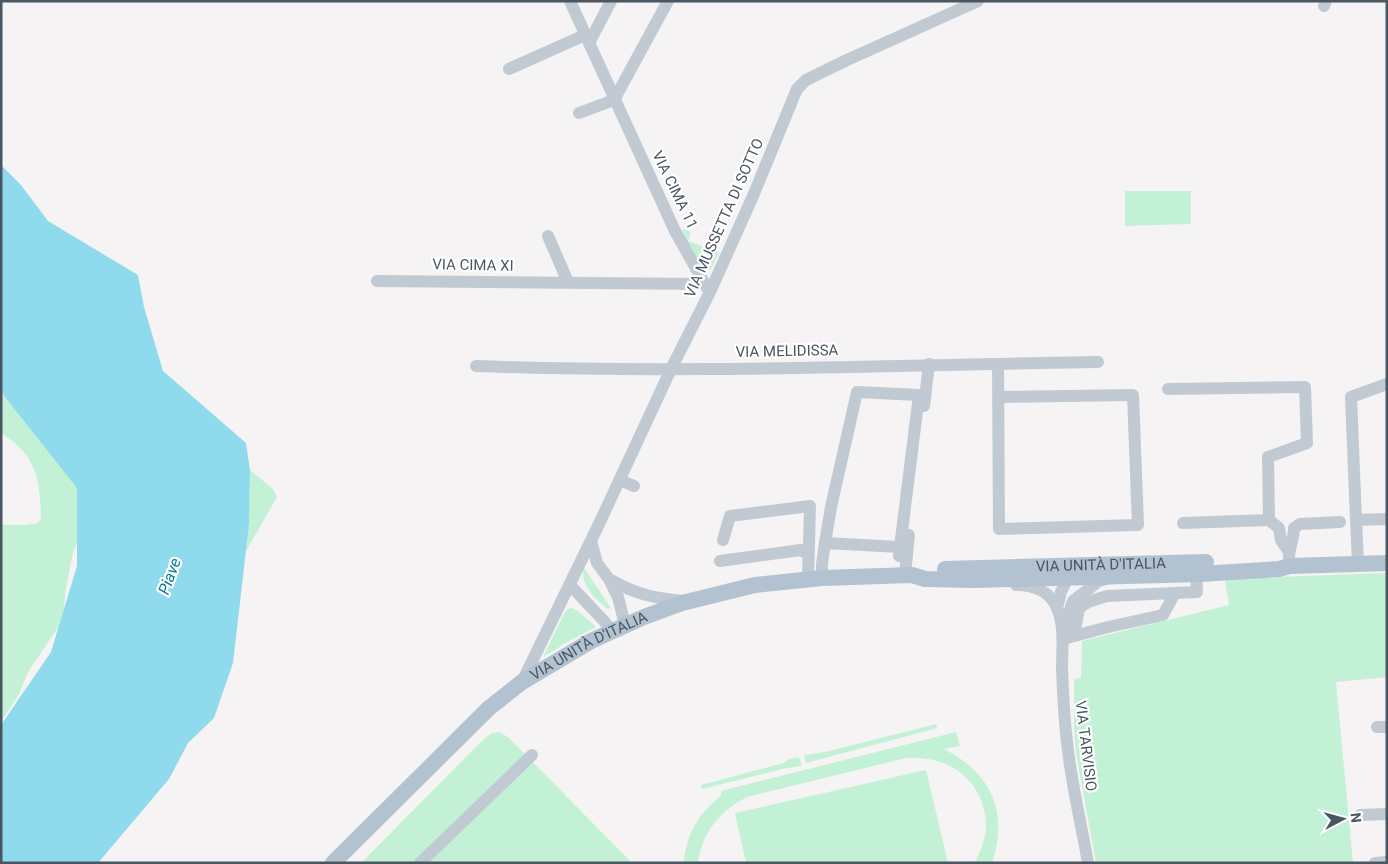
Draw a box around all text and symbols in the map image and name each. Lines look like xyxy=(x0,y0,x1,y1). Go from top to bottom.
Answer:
street label: VIA MUSSETTA DI SOTTO xyxy=(681,136,767,300)
street label: VIA CIMA 11 xyxy=(648,148,702,232)
street label: VIA CIMA XI xyxy=(432,255,514,275)
street label: VIA MELIDISSA xyxy=(736,341,839,361)
street label: VIA UNITÀ D'ITALIA xyxy=(1036,554,1166,576)
water label: Piave xyxy=(154,555,185,597)
street label: VIA UNITÀ D'ITALIA xyxy=(527,608,650,684)
street label: VIA TARVISIO xyxy=(1072,700,1100,792)
north arrow xyxy=(1318,794,1368,844)
text: N xyxy=(1347,812,1364,823)

